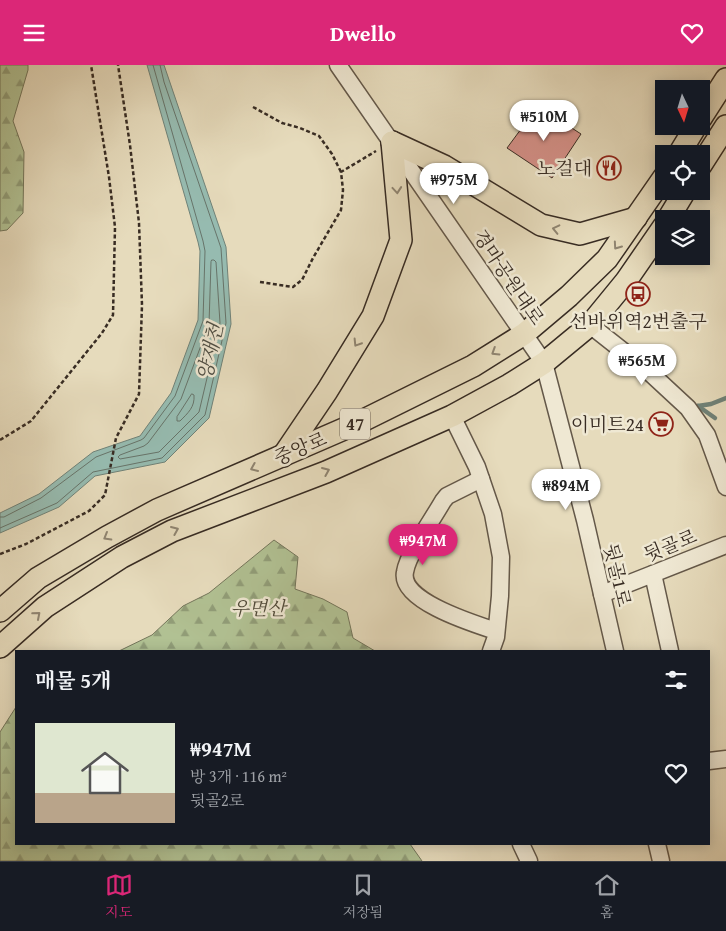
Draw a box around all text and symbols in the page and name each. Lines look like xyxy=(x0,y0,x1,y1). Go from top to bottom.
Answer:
text: Dwello xyxy=(330,17,396,49)
icon: menu xyxy=(20,19,48,47)
icon: heart xyxy=(678,19,706,47)
north arrow xyxy=(655,80,710,135)
map controls xyxy=(655,80,710,265)
pin: ₩510M xyxy=(509,99,579,142)
text: ₩510M xyxy=(521,104,567,128)
button: locate xyxy=(655,145,710,200)
place label: 노걸대 xyxy=(537,154,592,182)
restaurant icon: 노걸대 xyxy=(596,155,622,181)
pin: ₩975M xyxy=(419,163,489,205)
text: ₩975M xyxy=(431,167,477,191)
one-way arrow xyxy=(391,187,402,195)
button: layers xyxy=(655,210,710,265)
street label: 경마공원대로 xyxy=(467,224,551,330)
one-way arrow xyxy=(551,224,560,235)
one-way arrow xyxy=(614,240,623,250)
bus stop icon: 선바위역2번출구 xyxy=(625,281,651,307)
place label: 선바위역2번출구 xyxy=(569,307,707,335)
water label: 양재천 xyxy=(189,319,230,383)
one-way arrow xyxy=(353,338,363,347)
pin: ₩565M xyxy=(607,343,677,386)
one-way arrow xyxy=(491,346,500,356)
text: ₩565M xyxy=(619,348,665,372)
road number: 47 xyxy=(340,409,370,439)
place label: 이미트24 xyxy=(571,410,644,438)
supermarket icon: 이미트24 xyxy=(648,411,674,437)
street label: 중앙로 xyxy=(269,424,331,472)
one-way arrow xyxy=(250,462,259,473)
one-way arrow xyxy=(322,467,330,477)
pin: ₩894M xyxy=(531,469,601,511)
text: ₩894M xyxy=(543,473,589,497)
street label: 뒷골로 xyxy=(639,522,701,568)
pin: ₩947M xyxy=(388,523,458,566)
one-way arrow xyxy=(170,526,179,537)
text: ₩947M xyxy=(400,528,446,552)
one-way arrow xyxy=(103,530,112,540)
street label: 뒷골1로 xyxy=(597,541,639,609)
park label: 우면산 xyxy=(230,594,288,622)
one-way arrow xyxy=(31,611,40,620)
text: 매물 5개 xyxy=(35,665,111,696)
icon: filters xyxy=(662,666,690,694)
text: ₩947M xyxy=(190,733,252,764)
icon: home xyxy=(75,743,135,803)
icon: heart xyxy=(662,759,690,787)
text: 방 3개 · 116 m² xyxy=(190,764,287,788)
text: 뒷골2로 xyxy=(190,788,244,812)
tab: 지도 xyxy=(105,871,133,922)
tab: 저장됨 xyxy=(343,871,383,922)
tab: 홈 xyxy=(593,871,621,922)

